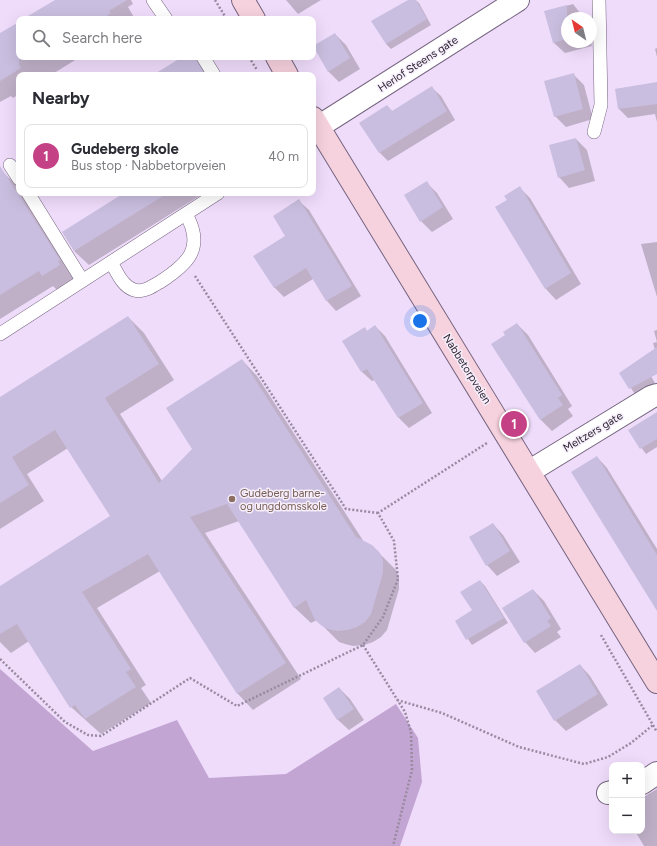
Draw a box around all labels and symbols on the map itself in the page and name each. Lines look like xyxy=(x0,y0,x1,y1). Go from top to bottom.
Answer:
north arrow xyxy=(561,12,597,48)
street label: Herlof Steens gate xyxy=(376,33,460,95)
your location xyxy=(410,311,430,331)
street label: Nabbetorpveien xyxy=(440,332,494,406)
pin: 1 xyxy=(501,409,527,439)
street label: Meltzers gate xyxy=(561,409,625,455)
place label: Gudeberg barne- og ungdomsskole xyxy=(240,487,327,513)
marker: Gudeberg barne- og ungdomsskole xyxy=(227,494,237,504)

